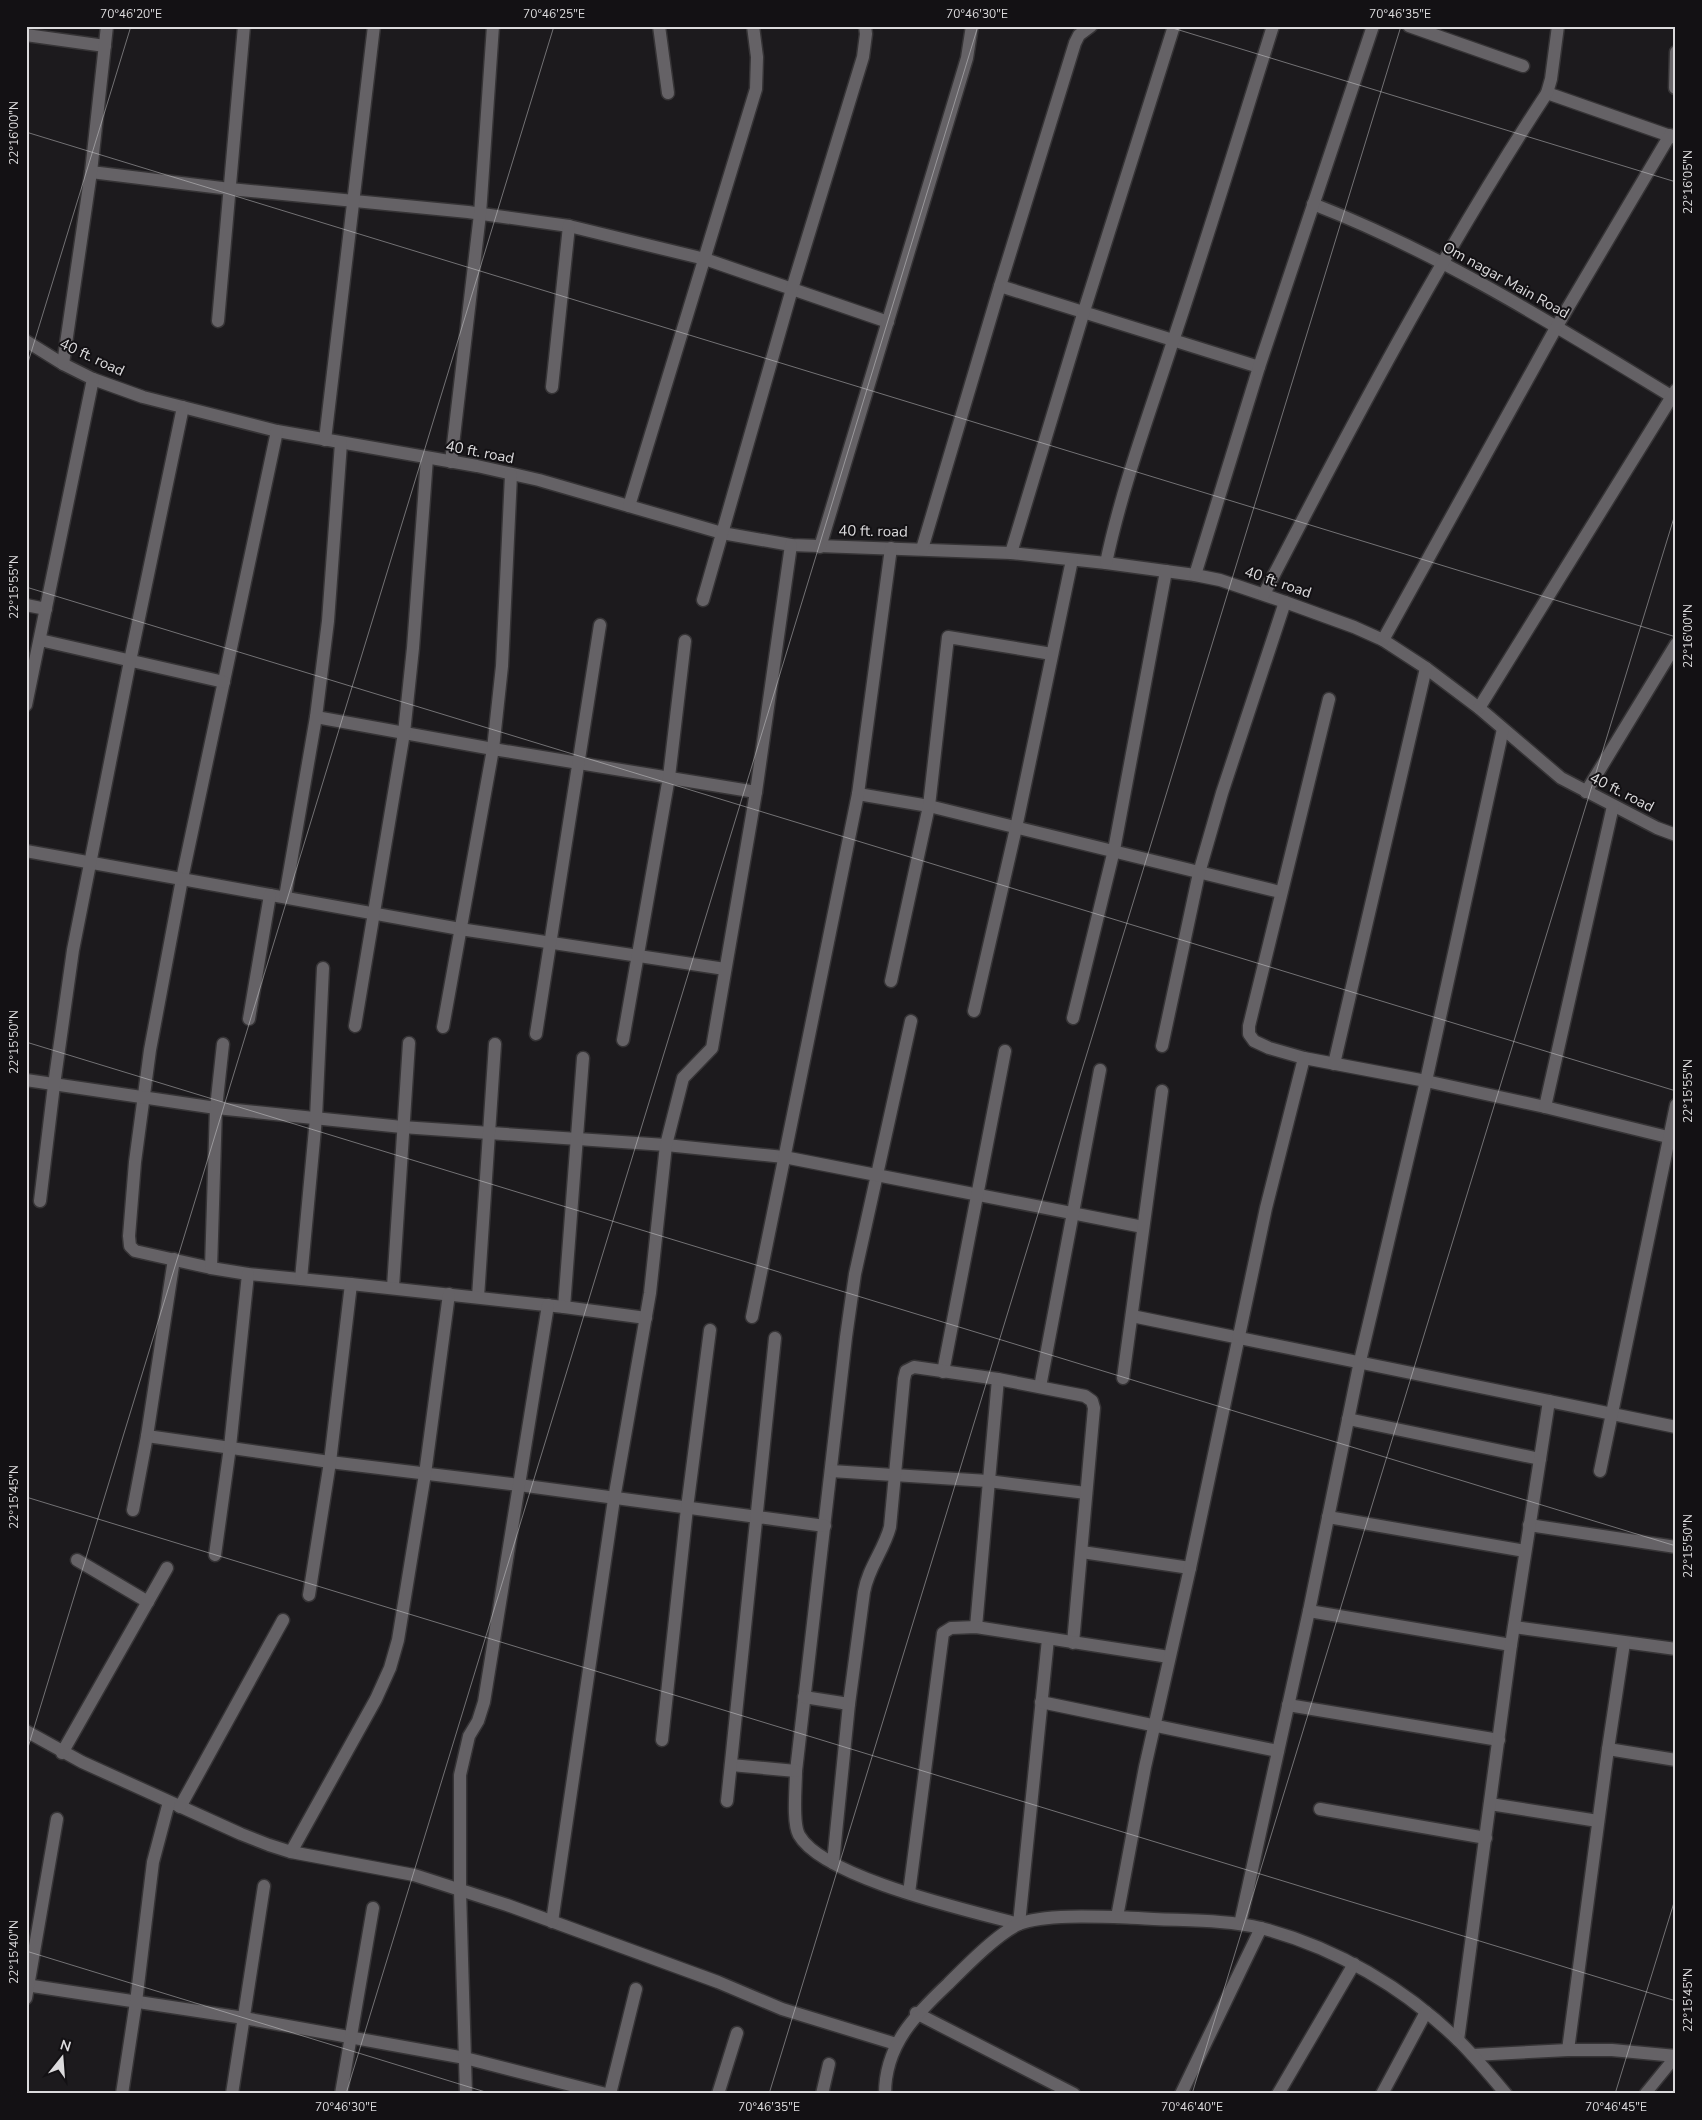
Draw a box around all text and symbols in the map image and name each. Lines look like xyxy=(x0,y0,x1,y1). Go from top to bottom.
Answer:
text: 70°46'20"E xyxy=(100,6,162,22)
text: 70°46'25"E xyxy=(523,6,585,22)
text: 70°46'30"E xyxy=(946,6,1008,22)
text: 70°46'35"E xyxy=(1369,6,1431,22)
text: 22°16'00"N xyxy=(6,101,22,165)
text: 22°16'05"N xyxy=(1680,150,1696,214)
street label: Om nagar Main Road xyxy=(1439,237,1573,323)
street label: 40 ft. road xyxy=(56,333,128,381)
street label: 40 ft. road xyxy=(444,436,516,468)
street label: 40 ft. road xyxy=(838,520,908,542)
text: 22°15'55"N xyxy=(6,555,22,619)
street label: 40 ft. road xyxy=(1242,561,1314,603)
text: 22°16'00"N xyxy=(1680,604,1696,668)
street label: 40 ft. road xyxy=(1586,767,1658,817)
text: 22°15'50"N xyxy=(6,1010,22,1074)
text: 22°15'55"N xyxy=(1680,1059,1696,1123)
text: 22°15'45"N xyxy=(6,1465,22,1529)
text: 22°15'50"N xyxy=(1680,1514,1696,1578)
text: 22°15'40"N xyxy=(6,1920,22,1984)
text: 22°15'45"N xyxy=(1680,1968,1696,2032)
north arrow xyxy=(38,2032,88,2082)
text: N xyxy=(58,2035,73,2057)
text: 70°46'30"E xyxy=(315,2099,377,2115)
text: 70°46'35"E xyxy=(738,2099,800,2115)
text: 70°46'40"E xyxy=(1161,2099,1223,2115)
text: 70°46'45"E xyxy=(1585,2099,1647,2115)

